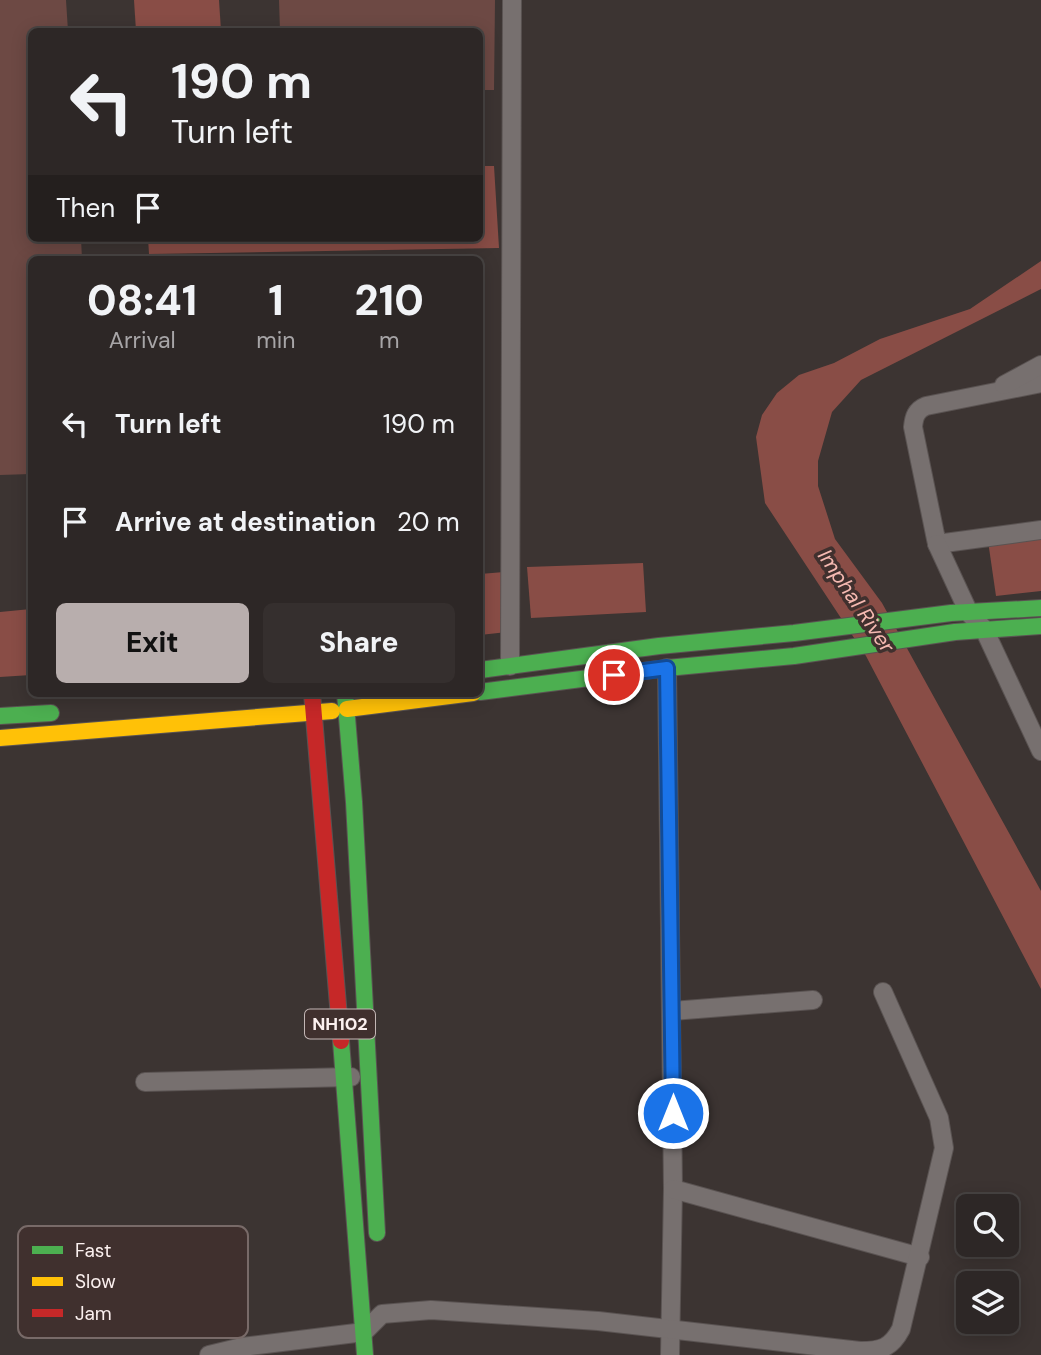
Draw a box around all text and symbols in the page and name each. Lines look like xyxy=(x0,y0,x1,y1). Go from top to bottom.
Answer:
text: 190 m xyxy=(171,49,312,113)
icon: left xyxy=(56,56,147,147)
text: Turn left xyxy=(171,111,293,153)
icon: arrive xyxy=(129,189,167,227)
text: Then xyxy=(56,191,115,225)
text: 08:41 xyxy=(87,273,197,328)
text: 1 xyxy=(268,273,284,328)
text: 210 xyxy=(355,273,424,328)
text: Arrival xyxy=(109,325,176,355)
text: min xyxy=(256,325,296,355)
text: m xyxy=(379,325,400,355)
icon: left xyxy=(56,405,94,443)
text: Turn left xyxy=(115,407,222,441)
text: 190 m xyxy=(383,407,455,441)
icon: arrive xyxy=(56,503,94,541)
text: Arrive at destination xyxy=(115,505,376,539)
text: 20 m xyxy=(397,505,460,539)
water label: Imphal River xyxy=(811,544,902,659)
button: Exit xyxy=(56,603,249,683)
button: Share xyxy=(263,603,455,683)
pin xyxy=(584,645,644,705)
icon: arrive xyxy=(595,656,633,694)
road number: NH102 xyxy=(305,1009,375,1038)
position arrow xyxy=(636,1076,710,1150)
map controls xyxy=(956,1194,1019,1334)
button: search xyxy=(956,1194,1019,1257)
legend xyxy=(18,1226,248,1338)
text: Fast xyxy=(75,1238,111,1263)
text: Slow xyxy=(75,1269,116,1294)
button: layers xyxy=(956,1271,1019,1334)
text: Jam xyxy=(75,1301,112,1326)

